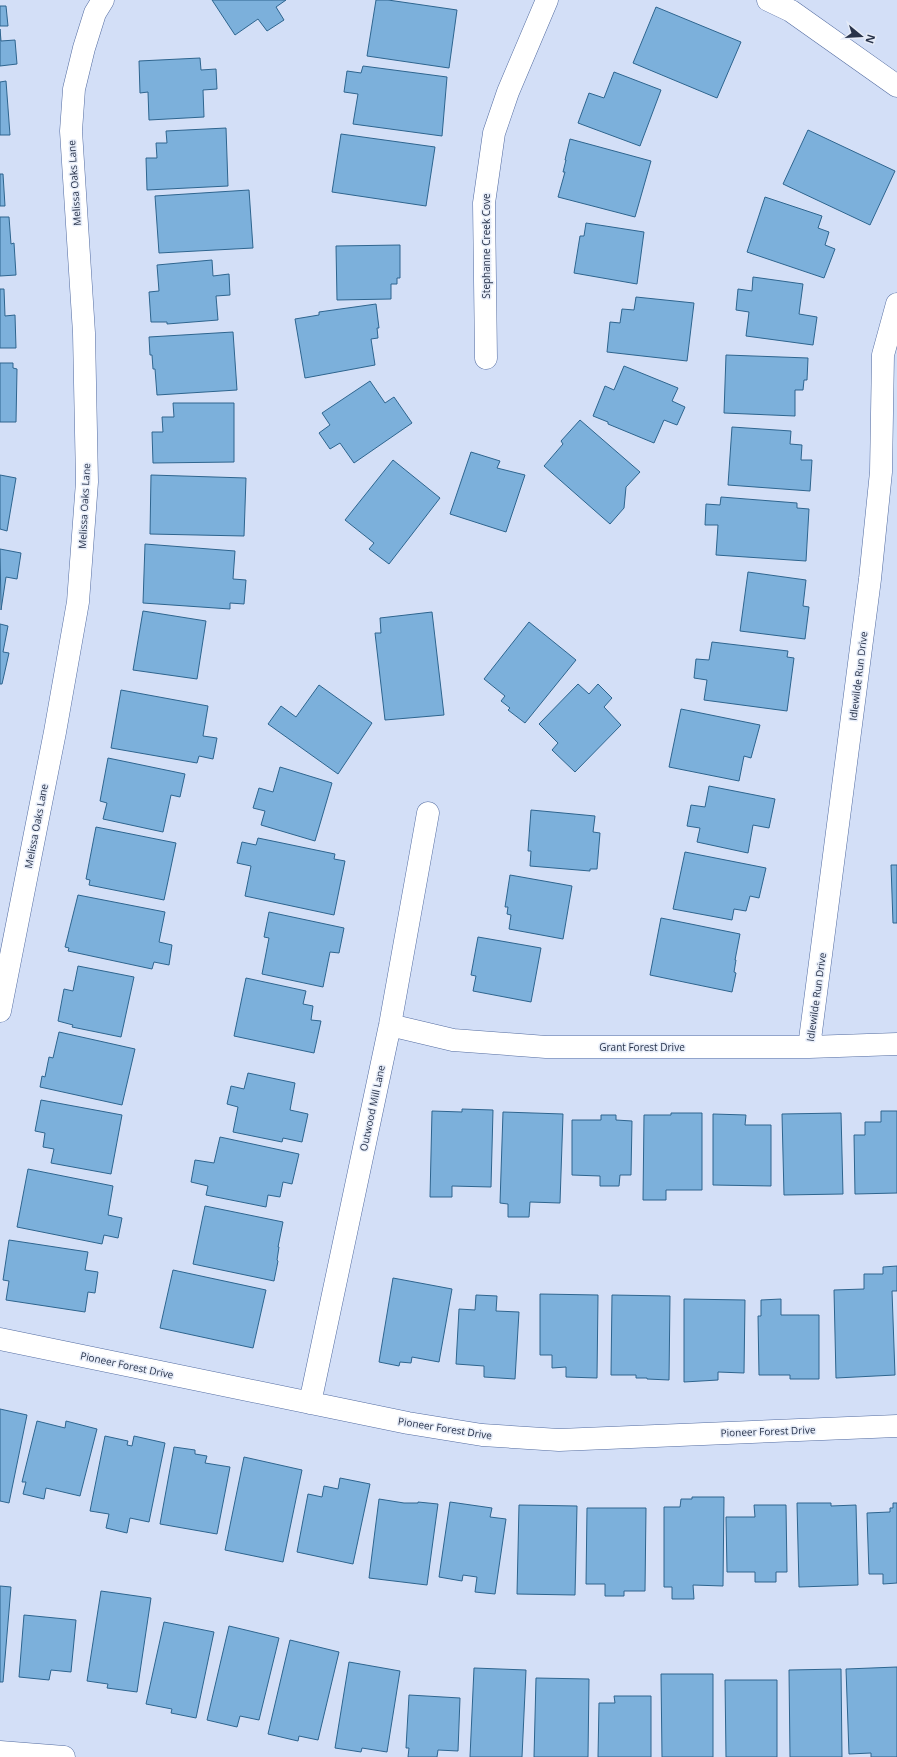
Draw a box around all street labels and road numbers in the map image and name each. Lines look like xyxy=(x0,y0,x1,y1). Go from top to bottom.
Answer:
street label: Melissa Oaks Lane xyxy=(64,139,84,226)
street label: Stephanne Creek Cove xyxy=(479,193,493,299)
street label: Melissa Oaks Lane xyxy=(75,462,93,549)
street label: Idlewilde Run Drive xyxy=(846,630,870,721)
street label: Melissa Oaks Lane xyxy=(21,782,51,869)
street label: Idlewilde Run Drive xyxy=(803,951,829,1042)
street label: Grant Forest Drive xyxy=(599,1040,685,1054)
street label: Outwood Mill Lane xyxy=(356,1063,388,1152)
street label: Pioneer Forest Drive xyxy=(79,1348,175,1382)
street label: Pioneer Forest Drive xyxy=(397,1414,493,1442)
street label: Pioneer Forest Drive xyxy=(720,1422,816,1440)

